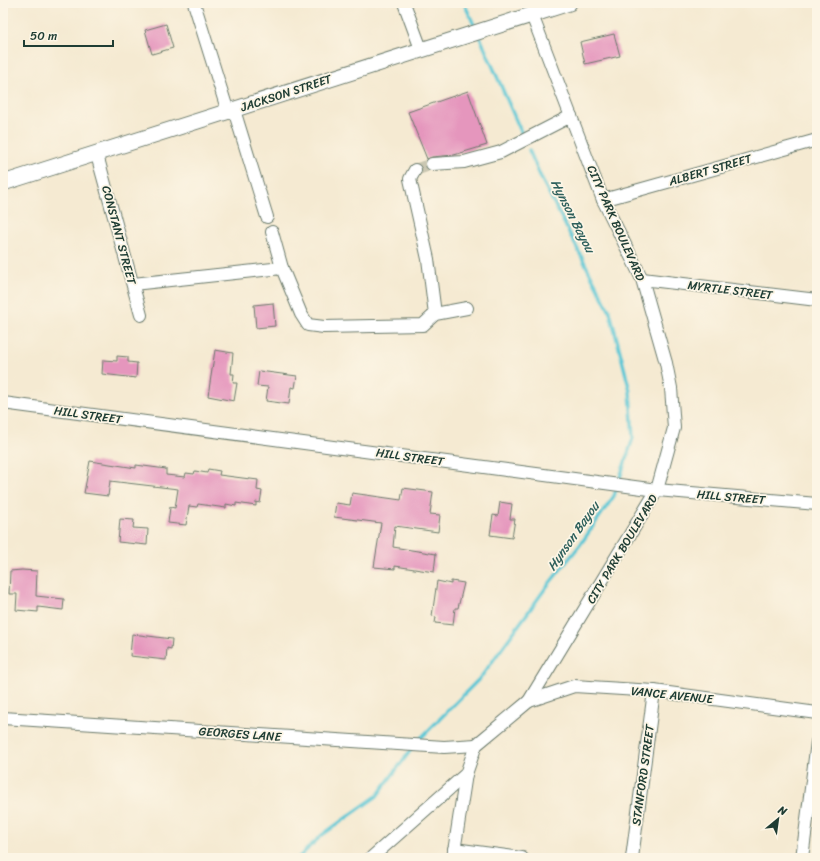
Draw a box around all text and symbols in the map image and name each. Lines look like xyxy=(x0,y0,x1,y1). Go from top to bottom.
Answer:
scale bar xyxy=(24,22,113,48)
text: 50 m xyxy=(30,25,57,47)
street label: JACKSON STREET xyxy=(237,68,335,118)
street label: ALBERT STREET xyxy=(665,148,755,193)
street label: CITY PARK BOULEVARD xyxy=(581,161,652,285)
water label: Hynson Bayou xyxy=(545,175,602,259)
street label: CONSTANT STREET xyxy=(95,183,143,288)
street label: MYRTLE STREET xyxy=(686,274,775,306)
street label: HILL STREET xyxy=(53,399,125,431)
street label: HILL STREET xyxy=(375,441,447,473)
street label: HILL STREET xyxy=(696,483,767,511)
street label: CITY PARK BOULEVARD xyxy=(580,489,664,608)
water label: Hynson Bayou xyxy=(541,495,607,575)
street label: VANCE AVENUE xyxy=(630,680,715,710)
street label: GEORGES LANE xyxy=(198,720,283,748)
street label: STANFORD STREET xyxy=(625,722,661,827)
north arrow xyxy=(758,799,798,839)
text: N xyxy=(774,800,791,821)

